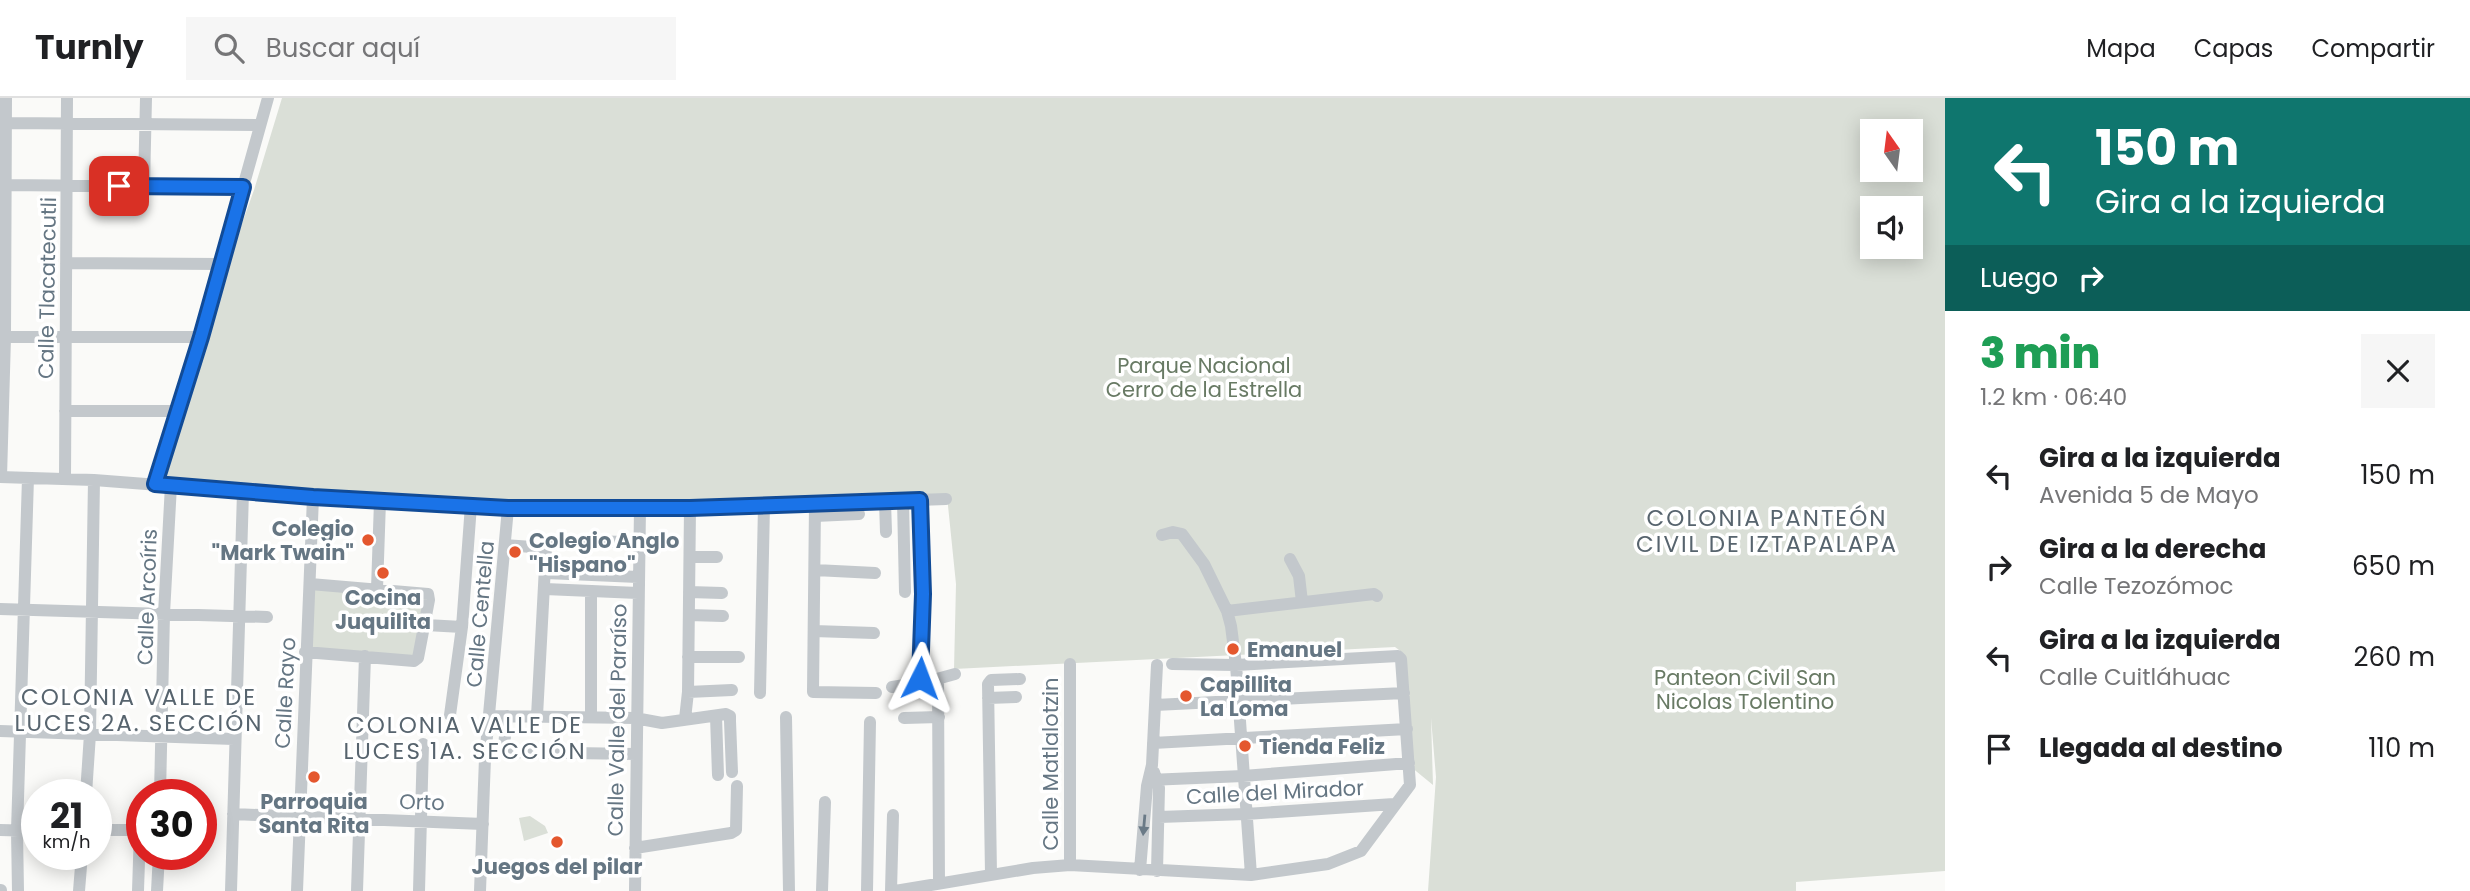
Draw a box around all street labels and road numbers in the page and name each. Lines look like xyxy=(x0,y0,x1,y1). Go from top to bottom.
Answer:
street label: Calle Tlacatecutli xyxy=(31,197,63,379)
street label: Calle Arcoíris xyxy=(130,528,164,666)
street label: Calle Centella xyxy=(459,539,501,689)
street label: Calle Valle del Paraíso xyxy=(600,603,634,837)
street label: Calle Rayo xyxy=(268,637,302,749)
street label: Calle Matlalotzin xyxy=(1036,677,1065,851)
street label: Calle del Mirador xyxy=(1185,773,1365,811)
street label: Orto xyxy=(399,787,445,817)

